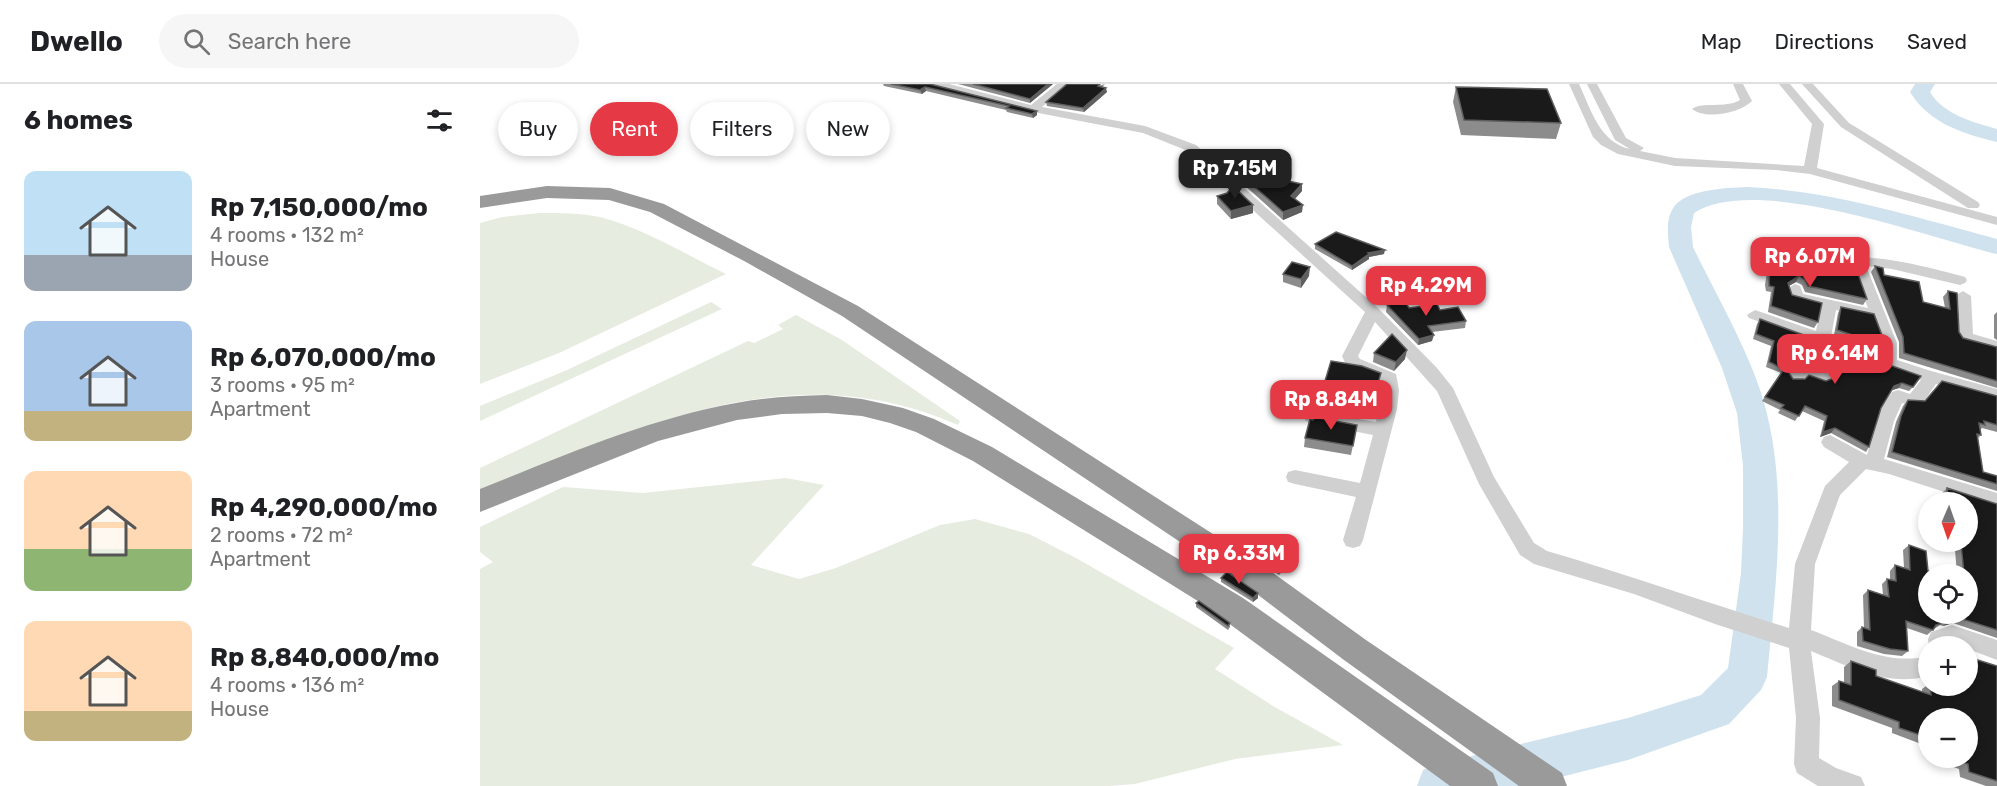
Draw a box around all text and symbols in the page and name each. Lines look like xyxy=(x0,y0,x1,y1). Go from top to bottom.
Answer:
search box xyxy=(159,14,579,68)
text: Dwello xyxy=(30,25,123,58)
icon: search xyxy=(180,25,213,58)
text: Search here xyxy=(228,28,351,55)
text: Map xyxy=(1701,29,1742,54)
text: Directions xyxy=(1775,29,1874,54)
text: Saved xyxy=(1907,29,1967,54)
chip: Buy xyxy=(498,102,578,156)
chip: Rent xyxy=(590,102,678,156)
chip: Filters xyxy=(690,102,794,156)
chip: New xyxy=(806,102,890,156)
icon: filters xyxy=(423,104,456,137)
text: 6 homes xyxy=(24,105,133,136)
pin: Rp 7.15M xyxy=(1173,149,1297,200)
text: Rp 7.15M xyxy=(1193,156,1277,180)
text: Rp 7,150,000/mo xyxy=(210,192,428,223)
icon: home xyxy=(72,195,144,267)
text: 4 rooms · 132 m² xyxy=(210,223,364,247)
pin: Rp 6.07M xyxy=(1748,237,1872,288)
text: Rp 6.07M xyxy=(1765,244,1855,268)
text: House xyxy=(210,247,269,271)
pin: Rp 4.29M xyxy=(1364,266,1488,317)
text: Rp 4.29M xyxy=(1380,273,1472,297)
pin: Rp 6.14M xyxy=(1773,334,1897,385)
text: Rp 6.14M xyxy=(1791,341,1879,365)
text: Rp 6,070,000/mo xyxy=(210,342,436,373)
icon: home xyxy=(72,345,144,417)
text: 3 rooms · 95 m² xyxy=(210,373,355,397)
pin: Rp 8.84M xyxy=(1269,380,1393,431)
text: Rp 8.84M xyxy=(1284,387,1378,411)
text: Apartment xyxy=(210,397,311,421)
text: Rp 4,290,000/mo xyxy=(210,492,438,523)
north arrow xyxy=(1918,492,1978,552)
map controls xyxy=(1918,492,1978,768)
icon: home xyxy=(72,495,144,567)
text: 2 rooms · 72 m² xyxy=(210,523,353,547)
pin: Rp 6.33M xyxy=(1177,534,1301,585)
text: Rp 6.33M xyxy=(1193,541,1285,565)
text: Apartment xyxy=(210,547,311,571)
button: locate xyxy=(1918,564,1978,624)
button: + xyxy=(1918,636,1978,696)
text: Rp 8,840,000/mo xyxy=(210,642,439,673)
icon: home xyxy=(72,645,144,717)
text: 4 rooms · 136 m² xyxy=(210,673,364,697)
text: House xyxy=(210,697,269,721)
button: − xyxy=(1918,708,1978,768)

